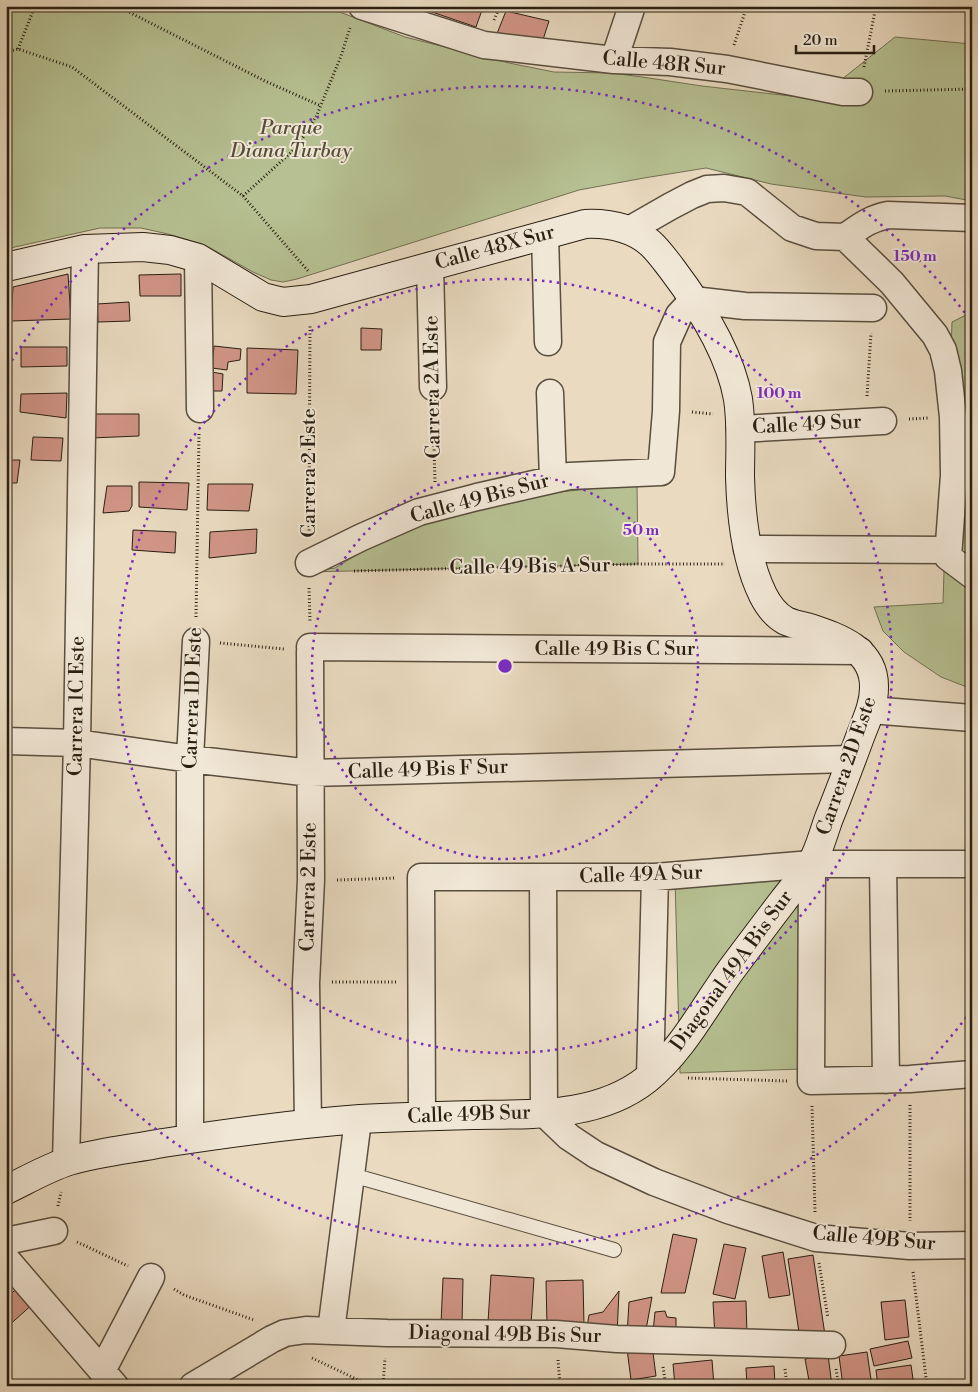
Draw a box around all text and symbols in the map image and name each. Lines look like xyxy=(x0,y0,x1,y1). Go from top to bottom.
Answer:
scale bar xyxy=(796,22,873,54)
text: 20 m xyxy=(803,31,838,50)
street label: Calle 48R Sur xyxy=(601,46,727,82)
park label: Parque Diana Turbay xyxy=(229,116,352,164)
street label: Calle 48X Sur xyxy=(432,220,558,276)
text: 150 m xyxy=(893,247,937,266)
street label: Carrera 2A Este xyxy=(419,315,447,459)
text: 100 m xyxy=(757,384,802,403)
street label: Carrera 2 Este xyxy=(297,408,322,538)
street label: Calle 49 Sur xyxy=(752,410,863,440)
street label: Calle 49 Bis Sur xyxy=(408,468,553,530)
text: 50 m xyxy=(623,521,659,540)
street label: Calle 49 Bis A Sur xyxy=(449,553,611,581)
street label: Carrera 1D Este xyxy=(178,626,208,770)
street label: Carrera 1C Este xyxy=(63,636,91,776)
street label: Calle 49 Bis C Sur xyxy=(535,637,696,662)
centre of rings xyxy=(496,657,514,675)
street label: Carrera 2D Este xyxy=(812,693,882,839)
street label: Calle 49 Bis F Sur xyxy=(347,755,509,785)
street label: Carrera 2 Este xyxy=(295,822,323,952)
street label: Calle 49A Sur xyxy=(579,860,703,890)
street label: Diagonal 49A Bis Sur xyxy=(665,885,799,1056)
street label: Calle 49B Sur xyxy=(407,1100,532,1130)
street label: Calle 49B Sur xyxy=(811,1221,937,1257)
street label: Diagonal 49B Bis Sur xyxy=(408,1321,602,1349)

